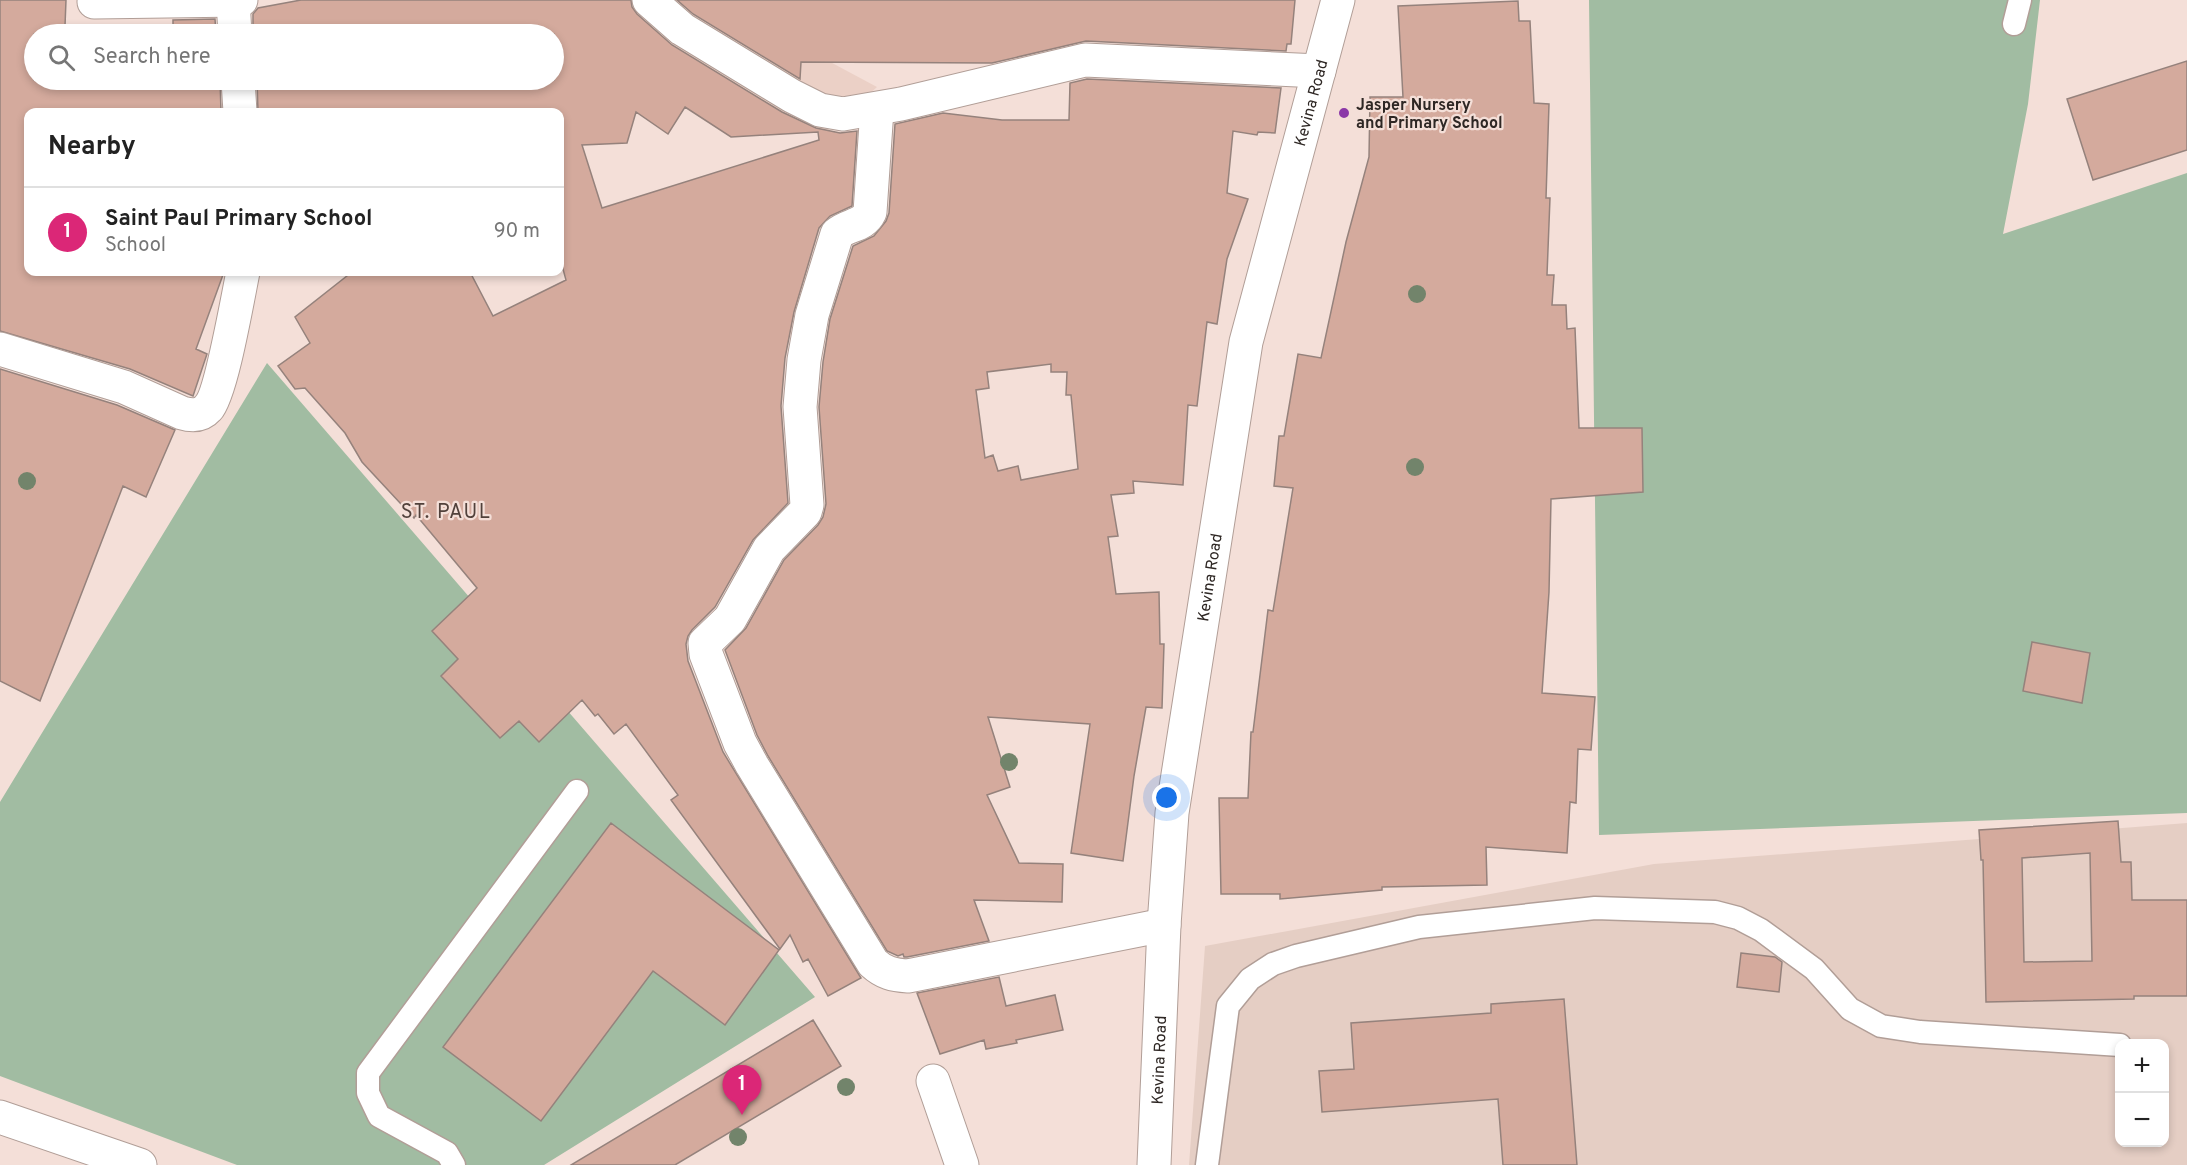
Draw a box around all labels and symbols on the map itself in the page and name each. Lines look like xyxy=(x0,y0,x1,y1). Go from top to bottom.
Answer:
street label: Kevina Road xyxy=(1291,58,1334,149)
place label: Jasper Nursery and Primary School xyxy=(1356,96,1503,134)
marker: Jasper Nursery and Primary School xyxy=(1337,106,1351,120)
district label: ST. PAUL xyxy=(401,500,491,526)
street label: Kevina Road xyxy=(1194,532,1228,623)
your location xyxy=(1152,783,1181,812)
street label: Kevina Road xyxy=(1149,1015,1172,1105)
pin: 1 xyxy=(722,1066,762,1115)

